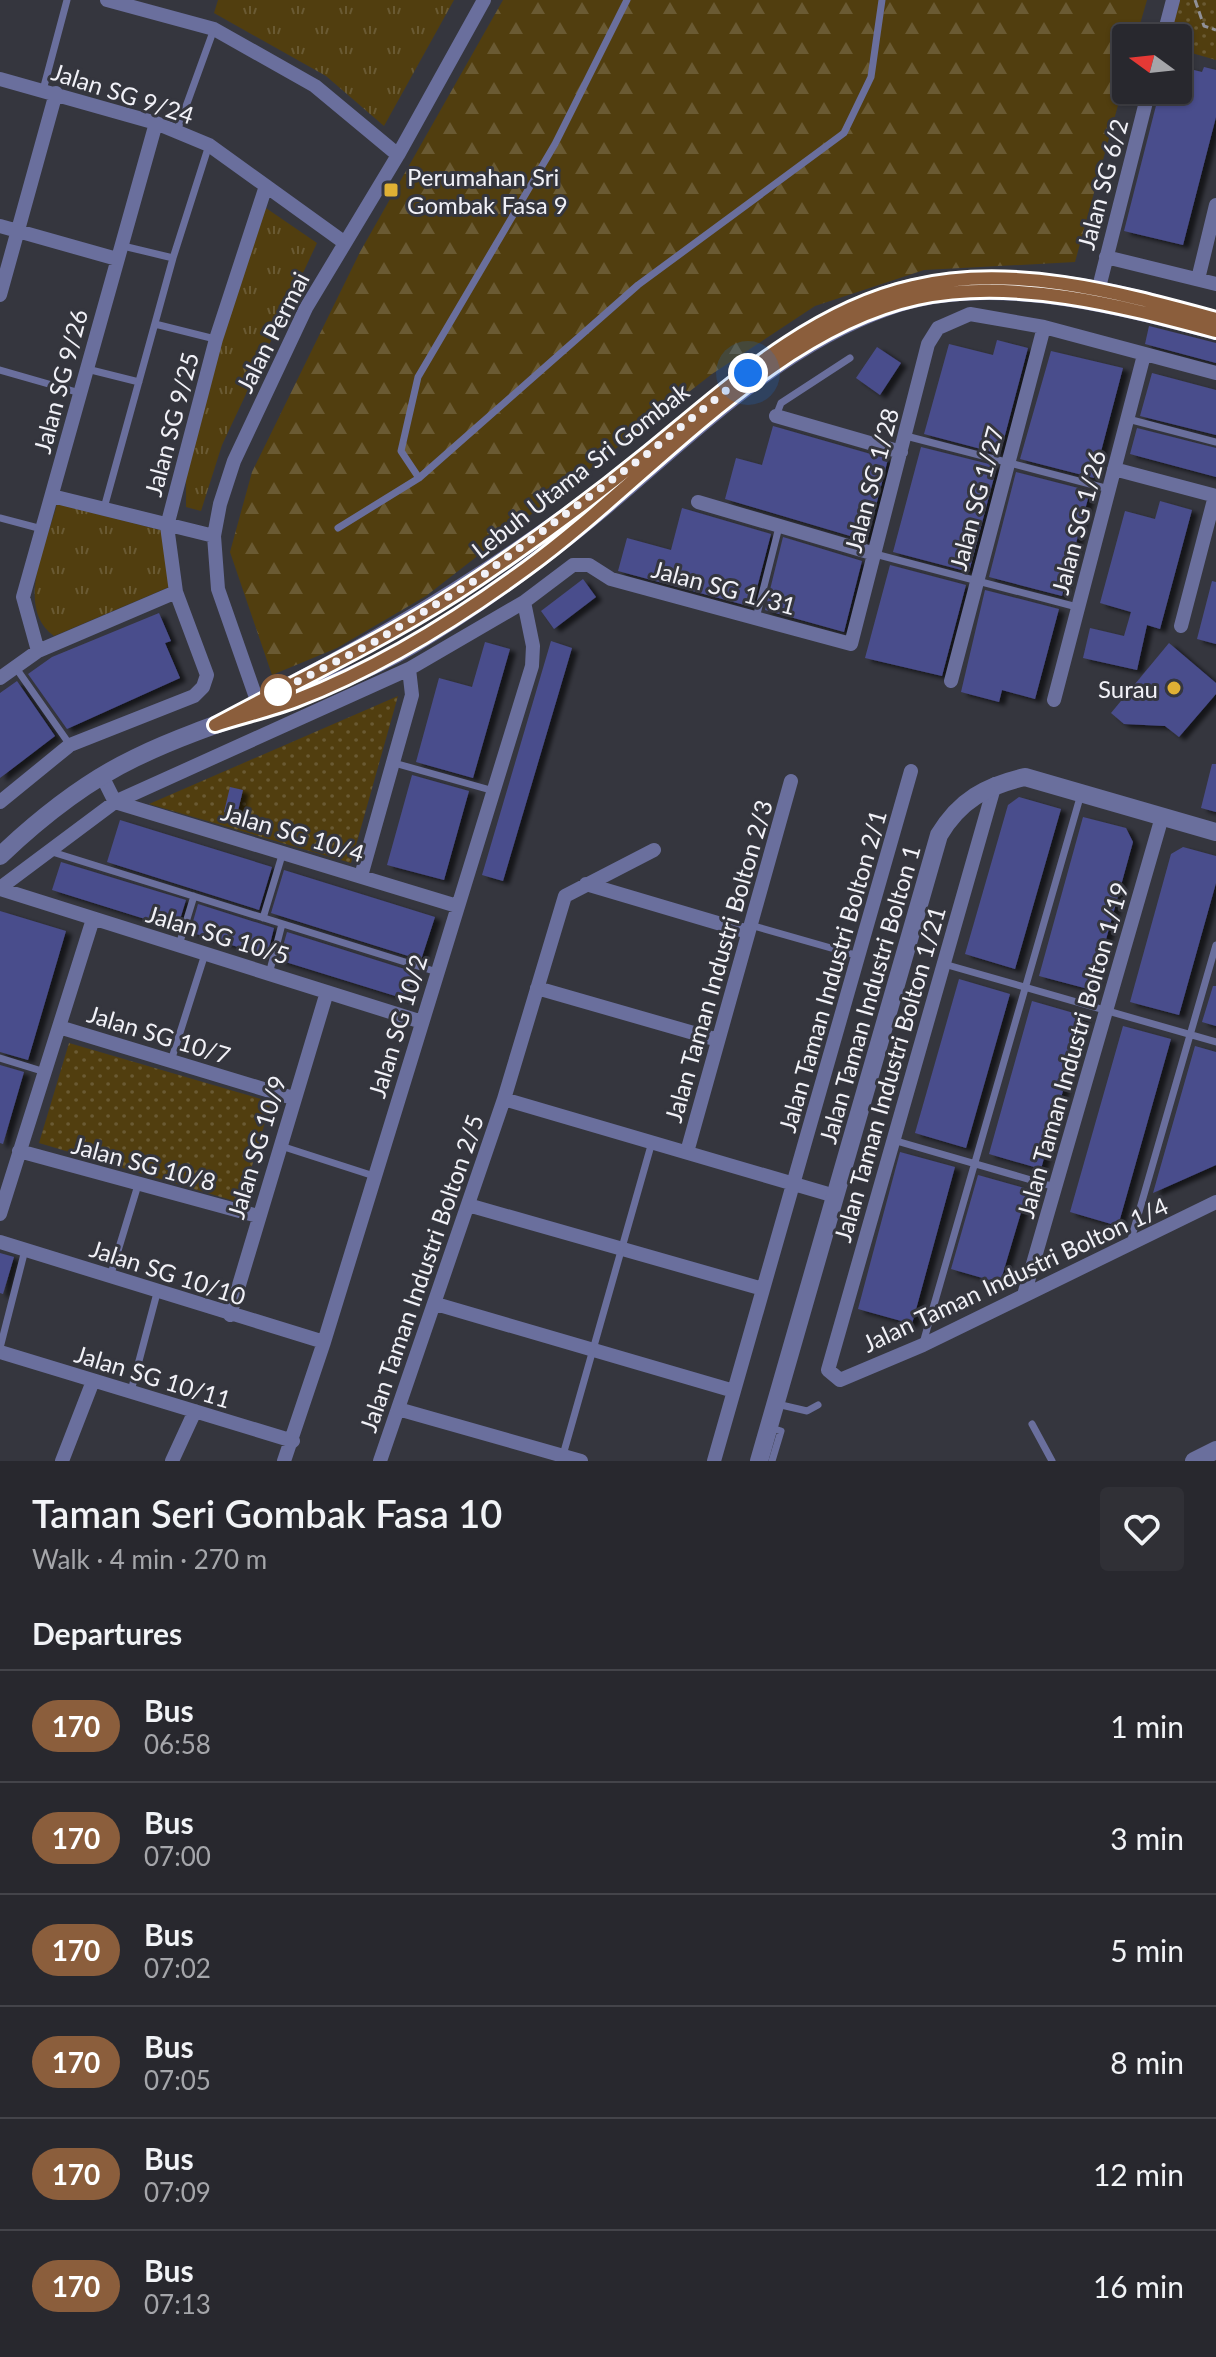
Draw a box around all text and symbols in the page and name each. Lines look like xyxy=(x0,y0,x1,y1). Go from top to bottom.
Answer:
north arrow xyxy=(1112,24,1192,104)
map controls xyxy=(1112,24,1192,104)
street label: Jalan SG 9/24 xyxy=(48,56,198,130)
street label: Jalan SG 6/2 xyxy=(1071,115,1133,253)
place label: Perumahan Sri Gombak Fasa 9 xyxy=(407,162,568,219)
marker: Perumahan Sri Gombak Fasa 9 xyxy=(382,181,400,199)
street label: Jalan Permai xyxy=(229,267,315,397)
street label: Jalan SG 9/26 xyxy=(27,306,93,456)
street label: Jalan SG 9/25 xyxy=(138,349,204,499)
your location xyxy=(728,353,768,393)
street label: Lebuh Utama Sri Gombak xyxy=(466,376,695,564)
street label: Jalan SG 1/28 xyxy=(838,405,904,555)
street label: Jalan SG 1/27 xyxy=(943,423,1009,573)
street label: Jalan SG 1/26 xyxy=(1045,447,1111,597)
street label: Jalan SG 1/31 xyxy=(649,554,799,620)
place label: Surau xyxy=(1098,674,1158,703)
unlabelled marker xyxy=(261,675,295,709)
marker: Surau xyxy=(1165,679,1183,697)
street label: Jalan SG 10/4 xyxy=(218,796,368,868)
street label: Jalan Taman Industri Bolton 2/3 xyxy=(658,796,778,1126)
street label: Jalan Taman Industri Bolton 2/1 xyxy=(772,806,892,1136)
street label: Jalan Taman Industri Bolton 1 xyxy=(812,841,926,1147)
street label: Jalan Taman Industri Bolton 1/19 xyxy=(1010,879,1134,1221)
street label: Jalan SG 10/5 xyxy=(143,898,293,970)
street label: Jalan Taman Industri Bolton 1/21 xyxy=(827,903,951,1245)
street label: Jalan SG 10/2 xyxy=(361,951,433,1101)
street label: Jalan SG 10/7 xyxy=(84,998,234,1070)
street label: Jalan SG 10/9 xyxy=(220,1072,292,1222)
street label: Jalan Taman Industri Bolton 2/5 xyxy=(353,1110,489,1436)
street label: Jalan SG 10/8 xyxy=(69,1130,219,1196)
street label: Jalan Taman Industri Bolton 1/4 xyxy=(858,1190,1173,1358)
street label: Jalan SG 10/10 xyxy=(87,1233,250,1311)
street label: Jalan SG 10/11 xyxy=(71,1338,235,1414)
button: heart xyxy=(1100,1487,1184,1571)
text: Taman Seri Gombak Fasa 10 xyxy=(32,1490,502,1536)
text: Walk · 4 min · 270 m xyxy=(32,1543,267,1575)
text: Departures xyxy=(32,1615,182,1651)
text: Bus xyxy=(144,1692,194,1728)
text: 1 min xyxy=(1110,1708,1184,1744)
text: 170 xyxy=(52,1709,100,1743)
text: 06:58 xyxy=(144,1728,211,1760)
text: Bus xyxy=(144,1804,194,1840)
text: 3 min xyxy=(1110,1820,1184,1856)
text: 170 xyxy=(52,1821,100,1855)
text: 07:00 xyxy=(144,1840,211,1872)
text: Bus xyxy=(144,1916,194,1952)
text: 5 min xyxy=(1110,1932,1184,1968)
text: 170 xyxy=(52,1933,100,1967)
text: 07:02 xyxy=(144,1952,211,1984)
text: Bus xyxy=(144,2028,194,2064)
text: 8 min xyxy=(1110,2044,1184,2080)
text: 170 xyxy=(52,2045,100,2079)
text: 07:05 xyxy=(144,2064,211,2096)
text: Bus xyxy=(144,2140,194,2176)
text: 12 min xyxy=(1093,2156,1184,2192)
text: 170 xyxy=(52,2157,100,2191)
text: 07:09 xyxy=(144,2176,211,2208)
text: Bus xyxy=(144,2252,194,2288)
text: 16 min xyxy=(1093,2268,1184,2304)
text: 170 xyxy=(52,2269,100,2303)
text: 07:13 xyxy=(144,2288,211,2320)

